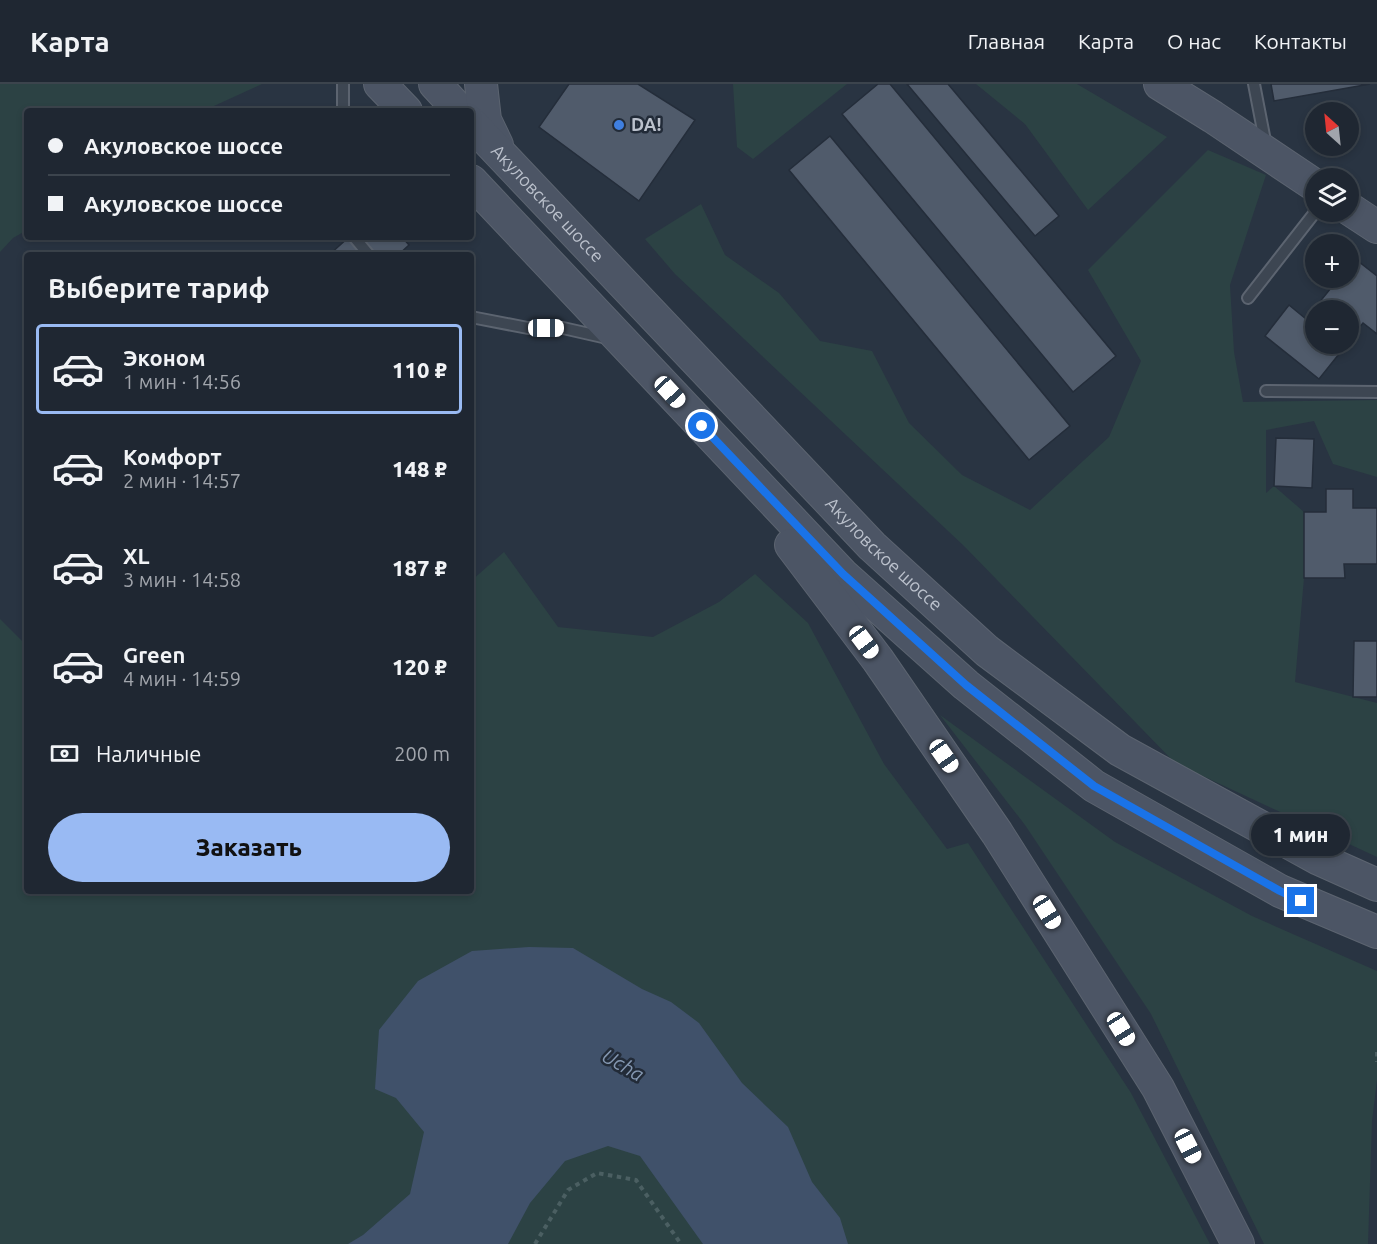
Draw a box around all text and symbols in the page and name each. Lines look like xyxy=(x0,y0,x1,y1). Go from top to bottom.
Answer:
text: Карта xyxy=(30,26,110,57)
text: Главная xyxy=(968,29,1045,53)
text: Карта xyxy=(1078,29,1134,53)
text: О нас xyxy=(1167,29,1221,53)
text: Контакты xyxy=(1254,29,1347,53)
north arrow xyxy=(1305,102,1359,156)
map controls xyxy=(1305,102,1359,354)
place label: DA! xyxy=(631,114,662,134)
marker: DA! xyxy=(612,118,626,132)
text: Акуловское шоссе xyxy=(84,133,283,158)
street label: Акуловское шоссе xyxy=(488,140,608,266)
button: layers xyxy=(1305,168,1359,222)
text: Акуловское шоссе xyxy=(84,191,283,216)
button: + xyxy=(1305,234,1359,288)
text: Выберите тариф xyxy=(48,273,270,303)
button: − xyxy=(1305,300,1359,354)
car xyxy=(528,319,564,337)
icon: car xyxy=(51,342,105,396)
text: Эконом xyxy=(123,345,205,370)
text: 110 ₽ xyxy=(392,357,447,382)
text: 1 мин · 14:56 xyxy=(123,370,241,393)
car xyxy=(651,373,689,411)
route start xyxy=(688,412,715,439)
icon: car xyxy=(51,441,105,495)
text: Комфорт xyxy=(123,444,222,469)
text: 148 ₽ xyxy=(392,456,447,481)
text: 2 мин · 14:57 xyxy=(123,469,241,492)
street label: Акуловское шоссе xyxy=(822,493,947,614)
icon: car xyxy=(51,540,105,594)
text: XL xyxy=(123,543,150,568)
text: 187 ₽ xyxy=(392,555,447,580)
text: 3 мин · 14:58 xyxy=(123,568,241,591)
car xyxy=(846,622,882,662)
icon: car xyxy=(51,639,105,693)
text: Green xyxy=(123,642,185,667)
text: 120 ₽ xyxy=(392,654,447,679)
text: 4 мин · 14:59 xyxy=(123,667,241,690)
car xyxy=(926,736,962,776)
icon: cash xyxy=(48,737,81,770)
text: Наличные xyxy=(96,741,201,766)
text: 200 m xyxy=(394,742,450,765)
button: Заказать xyxy=(48,813,450,882)
callout: 1 мин xyxy=(1252,814,1350,856)
text: 1 мин xyxy=(1273,823,1328,846)
route end xyxy=(1287,887,1314,914)
car xyxy=(1030,892,1064,932)
car xyxy=(1104,1009,1138,1049)
water label: Ucha xyxy=(598,1044,648,1086)
car xyxy=(1172,1126,1204,1166)

